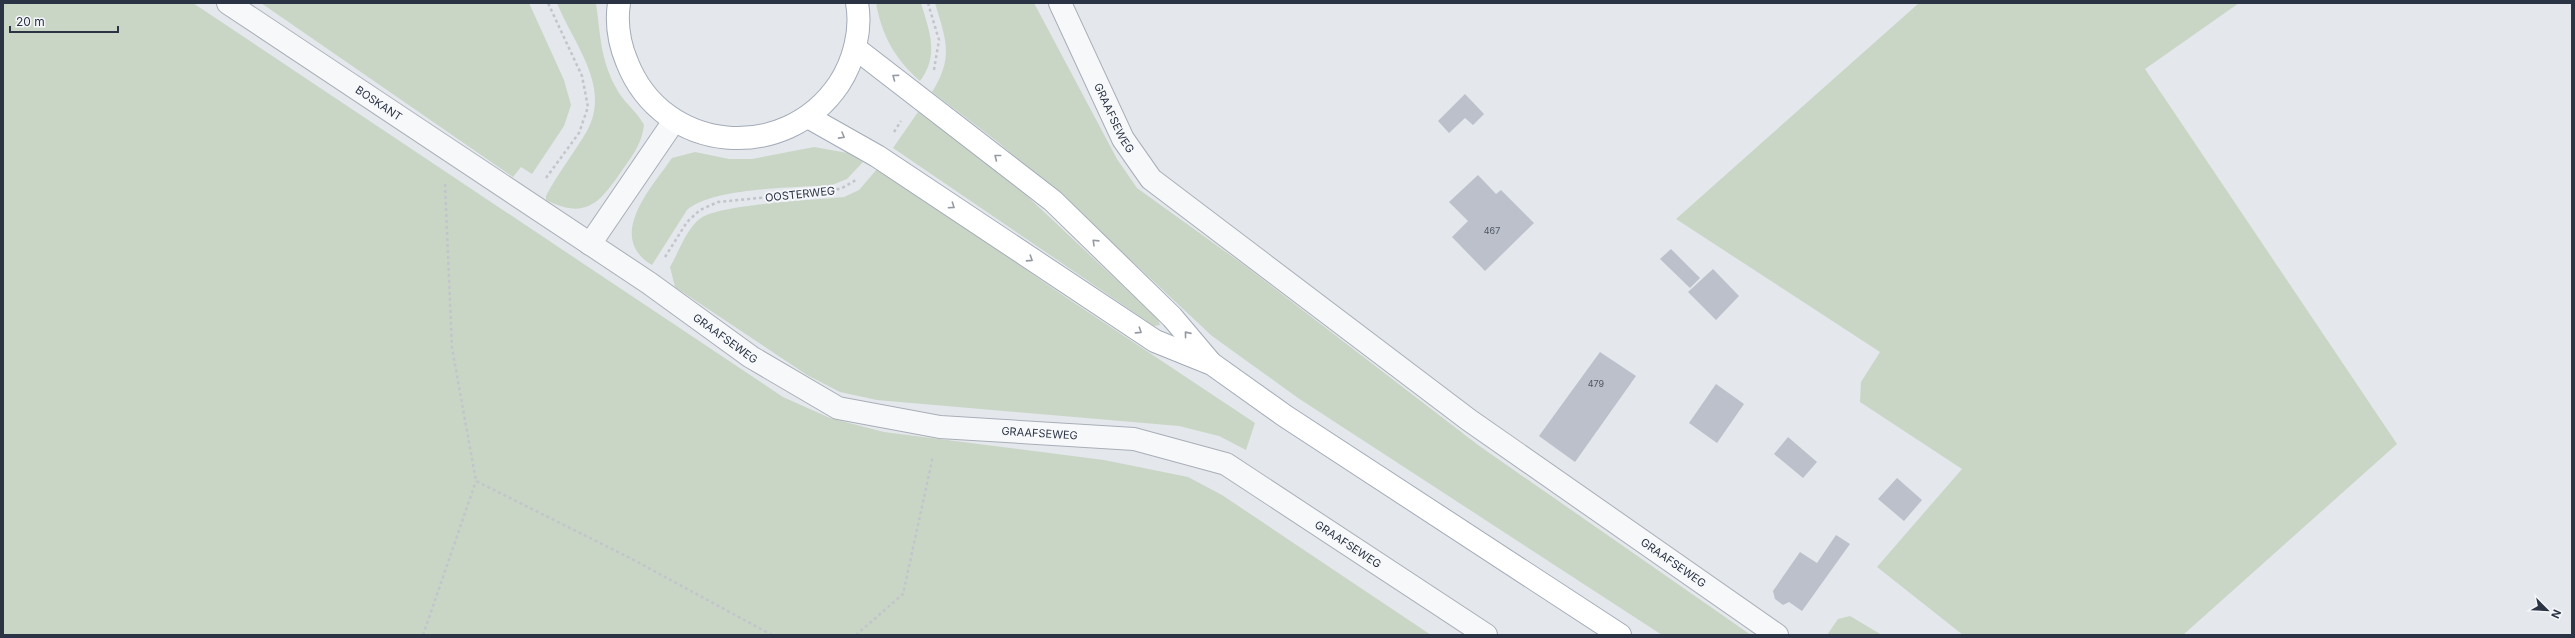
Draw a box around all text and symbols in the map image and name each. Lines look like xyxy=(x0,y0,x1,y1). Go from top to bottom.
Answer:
scale bar xyxy=(10,8,118,34)
text: 20 m xyxy=(16,14,45,29)
one-way arrow xyxy=(892,75,899,82)
street label: GRAAFSEWEG xyxy=(1091,81,1138,156)
street label: BOSKANT xyxy=(353,83,405,124)
one-way arrow xyxy=(838,132,845,139)
one-way arrow xyxy=(995,155,1002,162)
street label: OOSTERWEG xyxy=(764,183,836,205)
one-way arrow xyxy=(947,201,954,208)
house number: 467 xyxy=(1484,225,1500,236)
one-way arrow xyxy=(1092,239,1100,247)
one-way arrow xyxy=(1026,254,1033,261)
street label: GRAAFSEWEG xyxy=(690,310,760,366)
one-way arrow xyxy=(1135,326,1142,333)
one-way arrow xyxy=(1185,332,1192,339)
house number: 479 xyxy=(1588,378,1605,389)
street label: GRAAFSEWEG xyxy=(1001,424,1078,443)
street label: GRAAFSEWEG xyxy=(1312,517,1384,571)
street label: GRAAFSEWEG xyxy=(1638,535,1709,590)
north arrow xyxy=(2527,590,2567,630)
text: N xyxy=(2548,607,2564,621)

